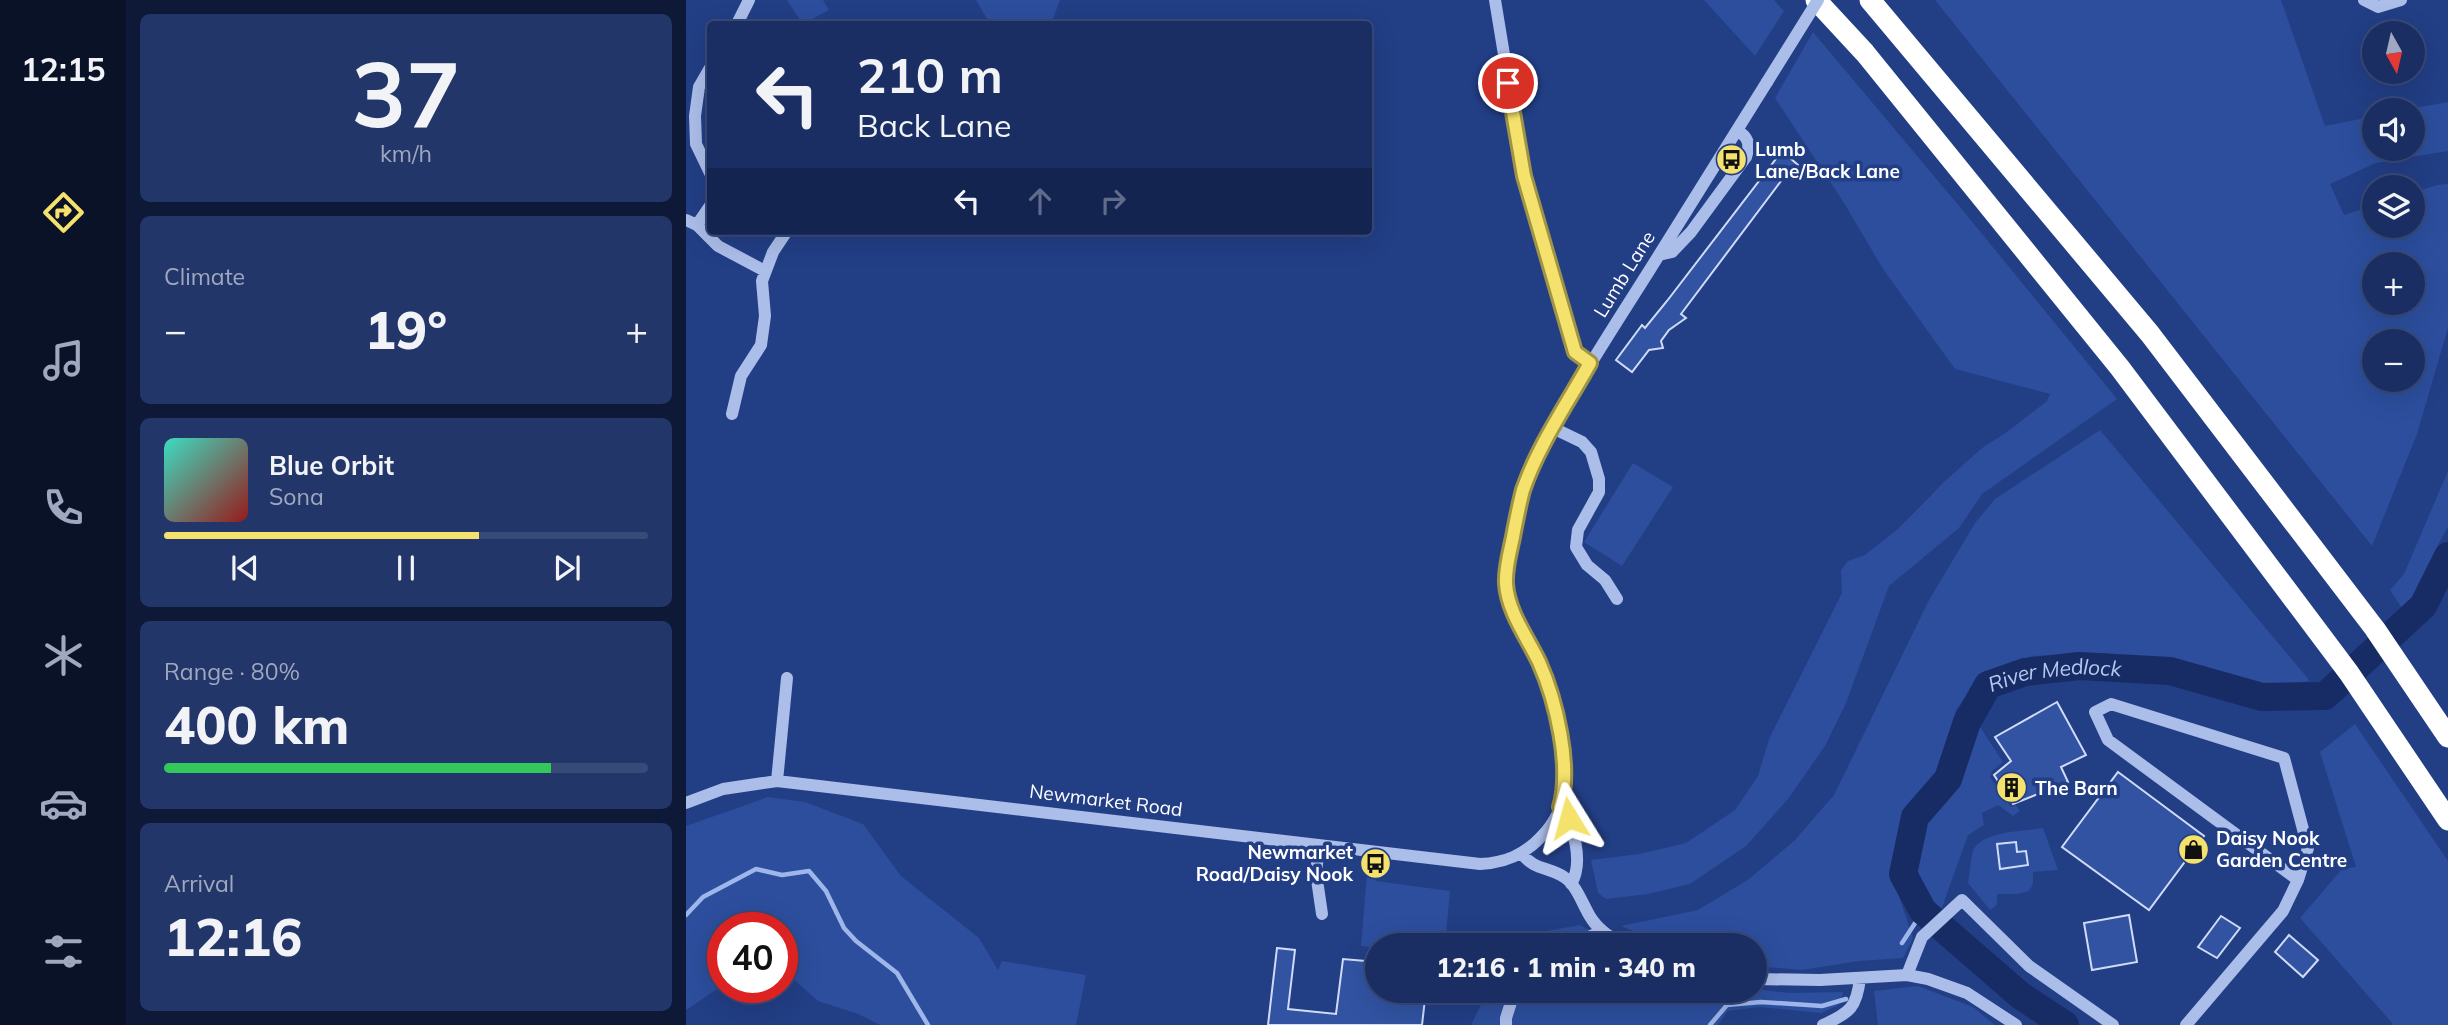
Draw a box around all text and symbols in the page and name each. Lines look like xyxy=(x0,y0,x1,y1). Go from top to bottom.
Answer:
north arrow xyxy=(2362,21,2426,84)
map controls xyxy=(2362,21,2425,392)
text: 37 xyxy=(351,36,461,150)
text: 210 m xyxy=(857,44,1003,105)
text: 12:15 xyxy=(21,49,105,89)
icon: left xyxy=(742,49,833,140)
pin xyxy=(1478,53,1538,113)
icon: arrive xyxy=(1489,64,1527,102)
button: sound xyxy=(2362,98,2425,161)
text: Back Lane xyxy=(857,105,1011,145)
place label: Lumb Lane/Back Lane xyxy=(1755,137,1900,183)
text: km/h xyxy=(380,139,432,168)
bus stop icon: Lumb Lane/Back Lane xyxy=(1715,143,1749,177)
button: layers xyxy=(2362,175,2425,238)
icon: left xyxy=(948,182,986,220)
icon: ahead xyxy=(1021,182,1059,220)
icon: right xyxy=(1094,182,1132,220)
icon: directions xyxy=(39,188,88,237)
street label: Lumb Lane xyxy=(1588,226,1660,322)
button: + xyxy=(2362,252,2425,315)
text: Climate xyxy=(164,262,245,291)
text: 19° xyxy=(365,297,447,362)
text: − xyxy=(164,306,187,354)
text: + xyxy=(625,306,648,354)
button: − xyxy=(2362,329,2425,392)
icon: music xyxy=(39,336,88,385)
text: Blue Orbit xyxy=(269,449,394,482)
text: Sona xyxy=(269,482,324,511)
icon: phone xyxy=(39,483,88,532)
icon: previous xyxy=(226,549,264,587)
icon: pause xyxy=(387,549,425,587)
icon: next xyxy=(548,549,586,587)
icon: climate xyxy=(39,631,88,680)
water label: River Medlock xyxy=(1984,653,2123,697)
text: Range · 80% xyxy=(164,657,300,686)
text: 400 km xyxy=(164,692,349,757)
building icon: The Barn xyxy=(1995,771,2029,805)
place label: The Barn xyxy=(2035,776,2118,800)
icon: car xyxy=(39,779,88,828)
street label: Newmarket Road xyxy=(1028,779,1184,821)
position arrow xyxy=(1532,781,1606,855)
place label: Daisy Nook Garden Centre xyxy=(2216,826,2347,872)
shop icon: Daisy Nook Garden Centre xyxy=(2176,832,2210,866)
place label: Newmarket Road/Daisy Nook xyxy=(1196,840,1354,886)
bus stop icon: Newmarket Road/Daisy Nook xyxy=(1359,846,1393,880)
text: Arrival xyxy=(164,869,234,898)
text: 12:16 xyxy=(164,904,302,969)
speed limit sign: 40 xyxy=(707,912,798,1003)
icon: filters xyxy=(39,927,88,976)
text: 12:16 · 1 min · 340 m xyxy=(1436,951,1696,984)

